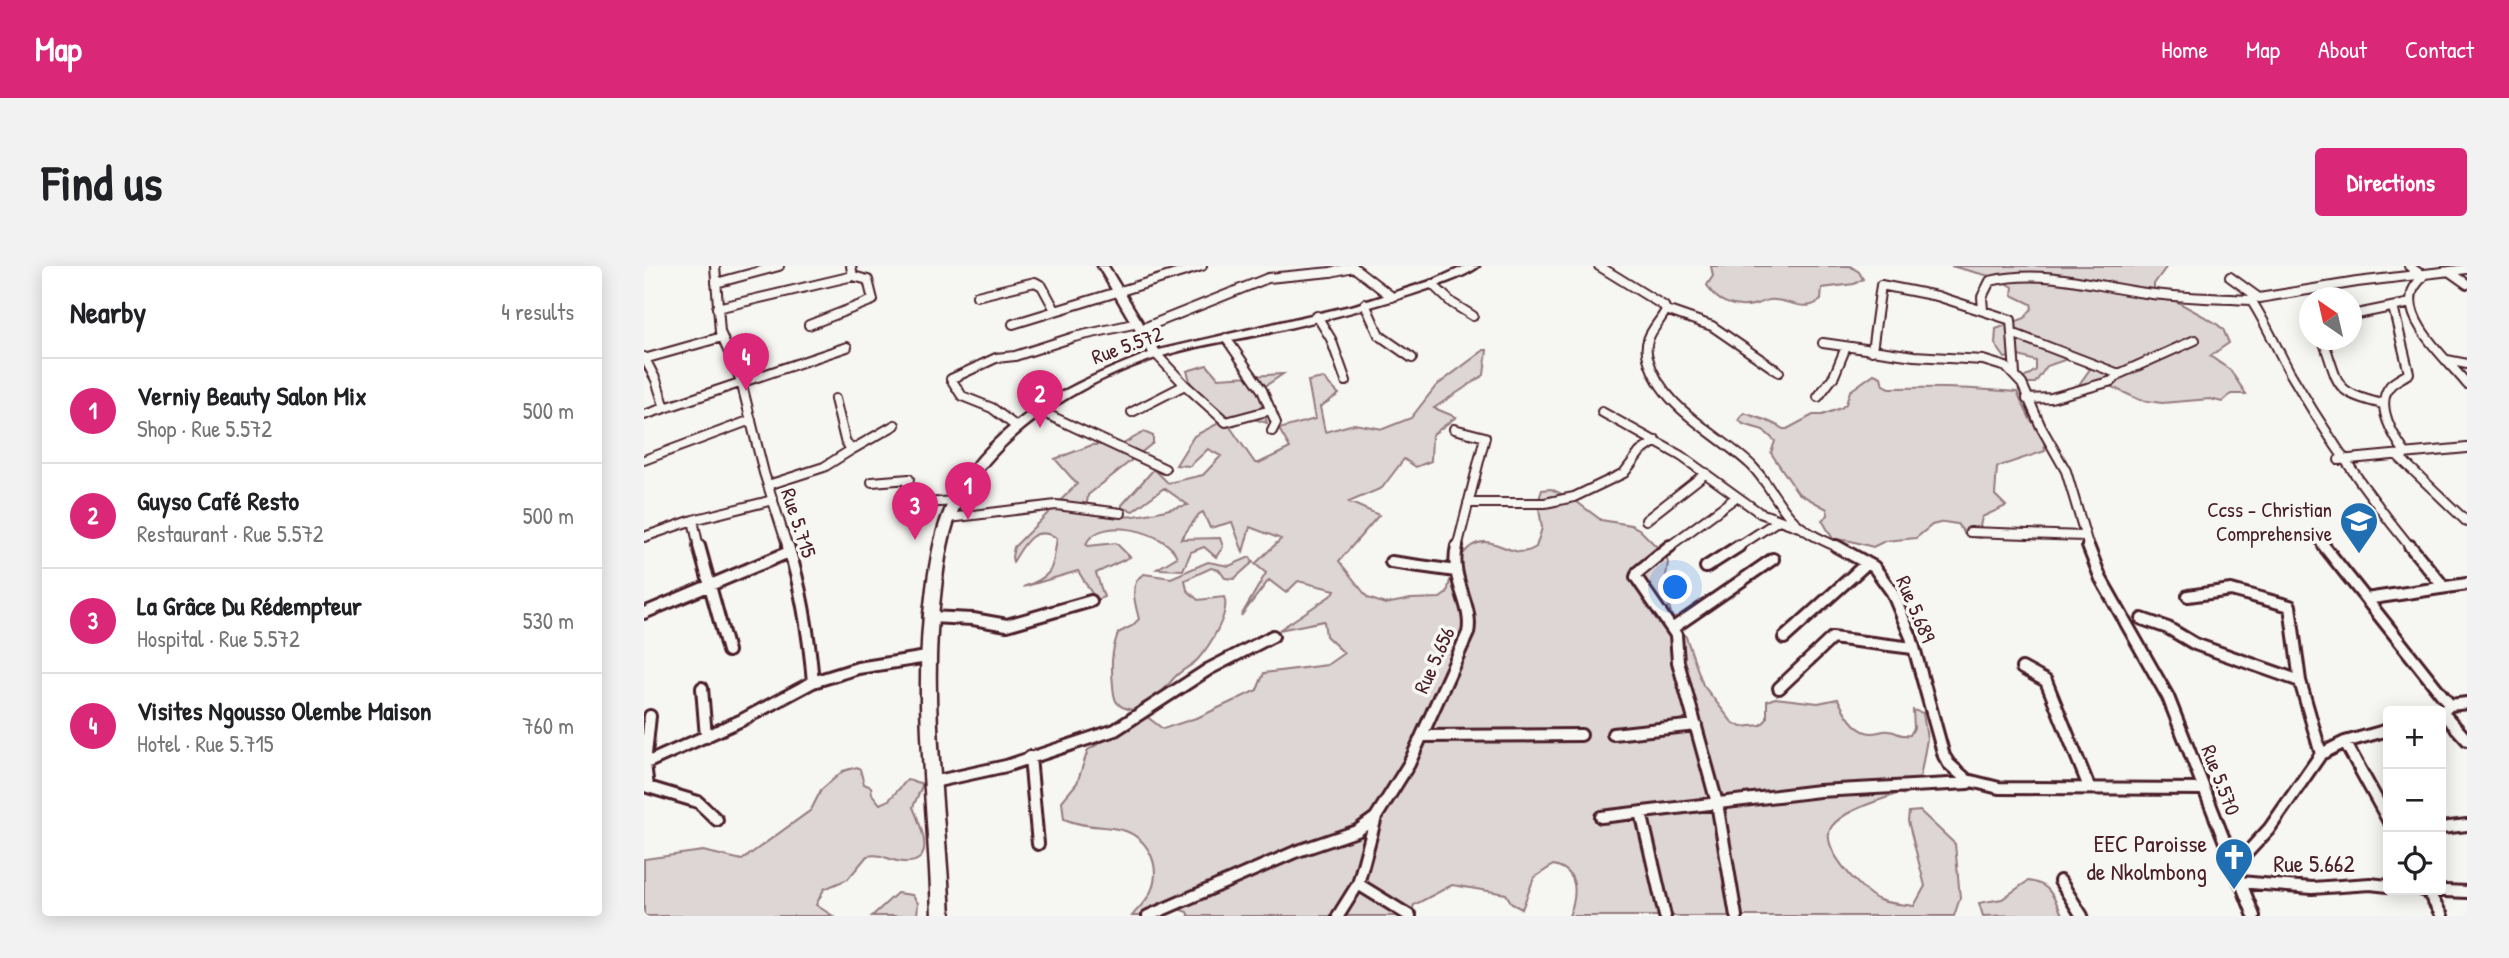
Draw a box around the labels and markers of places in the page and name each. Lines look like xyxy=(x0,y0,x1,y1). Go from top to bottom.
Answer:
pin: 4 xyxy=(723,333,769,391)
pin: 2 xyxy=(1017,370,1063,428)
pin: 1 xyxy=(945,462,991,520)
pin: 3 xyxy=(892,482,938,540)
place label: Ccss - Christian Comprehensive xyxy=(2207,495,2332,548)
school or university icon: Ccss - Christian Comprehensive xyxy=(2338,500,2380,555)
place label: EEC Paroisse de Nkolmbong xyxy=(2086,827,2207,887)
church icon: EEC Paroisse de Nkolmbong xyxy=(2213,836,2255,891)

